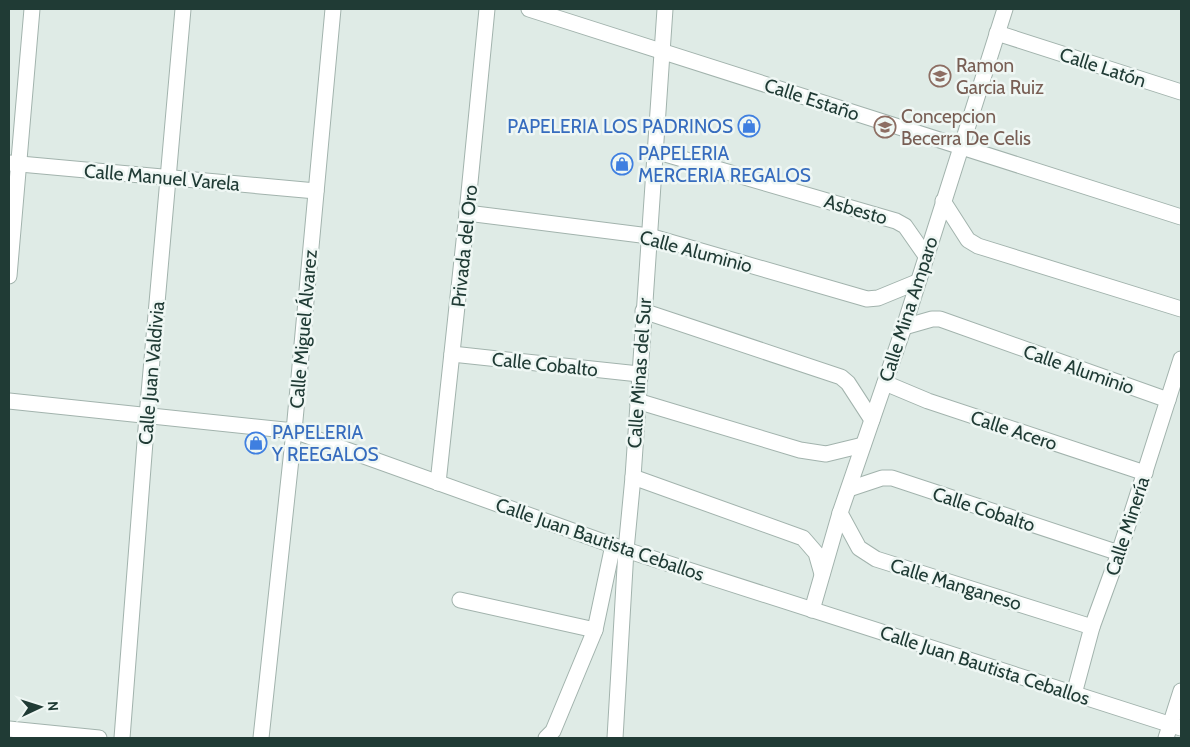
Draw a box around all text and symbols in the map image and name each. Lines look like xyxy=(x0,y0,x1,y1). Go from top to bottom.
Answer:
street label: Calle Latón xyxy=(1057,43,1149,92)
place label: Ramon Garcia Ruiz xyxy=(956,54,1044,99)
school or university icon: Ramon Garcia Ruiz xyxy=(928,64,952,88)
street label: Calle Estaño xyxy=(761,73,862,126)
place label: Concepcion Becerra De Celis xyxy=(901,105,1031,150)
shop icon: PAPELERIA LOS PADRINOS xyxy=(737,114,761,138)
place label: PAPELERIA LOS PADRINOS xyxy=(507,115,733,138)
school or university icon: Concepcion Becerra De Celis xyxy=(873,115,897,139)
place label: PAPELERIA MERCERIA REGALOS xyxy=(638,142,811,187)
shop icon: PAPELERIA MERCERIA REGALOS xyxy=(610,152,634,176)
street label: Calle Manuel Varela xyxy=(83,159,241,196)
street label: Privada del Oro xyxy=(447,184,482,308)
street label: Asbesto xyxy=(822,190,890,229)
street label: Calle Aluminio xyxy=(637,225,755,278)
street label: Calle Mina Amparo xyxy=(874,234,943,385)
street label: Calle Miguel Álvarez xyxy=(284,248,322,410)
street label: Calle Minas del Sur xyxy=(623,297,656,449)
street label: Calle Juan Valdivia xyxy=(134,300,169,446)
street label: Calle Aluminio xyxy=(1020,340,1137,399)
street label: Calle Cobalto xyxy=(491,347,599,381)
street label: Calle Acero xyxy=(968,406,1060,455)
place label: PAPELERIA Y REEGALOS xyxy=(271,421,379,466)
shop icon: PAPELERIA Y REEGALOS xyxy=(244,431,268,455)
street label: Calle Minería xyxy=(1101,474,1154,578)
street label: Calle Cobalto xyxy=(930,482,1038,537)
street label: Calle Juan Bautista Ceballos xyxy=(493,493,707,586)
street label: Calle Manganeso xyxy=(887,554,1024,615)
street label: Calle Juan Bautista Ceballos xyxy=(877,621,1093,710)
north arrow xyxy=(15,682,65,732)
text: N xyxy=(44,701,62,712)

